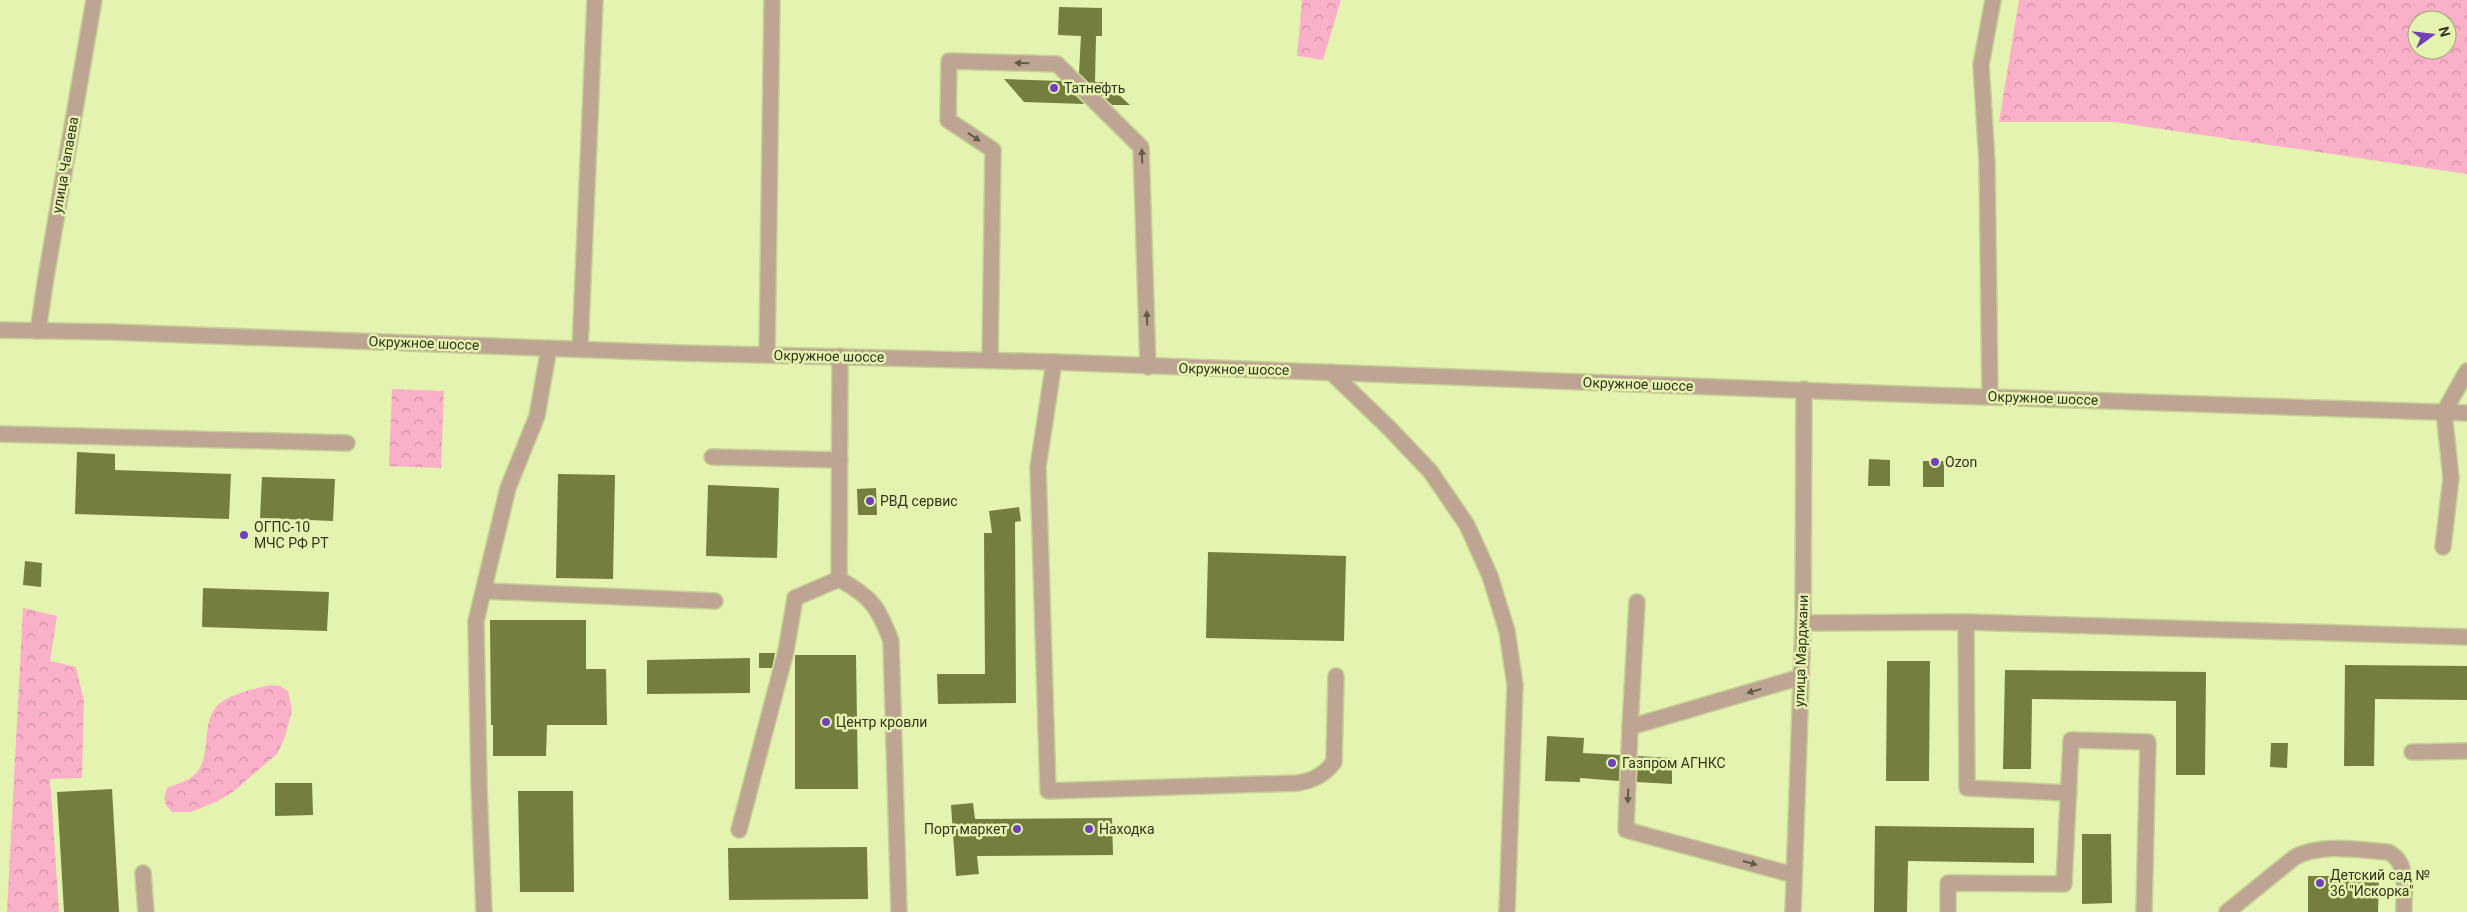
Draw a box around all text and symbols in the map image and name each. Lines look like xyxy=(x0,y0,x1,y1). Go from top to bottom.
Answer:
north arrow xyxy=(2407,10,2457,60)
text: N xyxy=(2436,25,2454,38)
one-way arrow xyxy=(1014,59,1030,67)
place label: Татнефть xyxy=(1064,80,1125,96)
marker: Татнефть xyxy=(1048,82,1060,94)
street label: улица Чапаева xyxy=(49,115,81,215)
one-way arrow xyxy=(967,132,981,142)
one-way arrow xyxy=(1137,148,1145,164)
one-way arrow xyxy=(1142,310,1150,326)
street label: Окружное шоссе xyxy=(368,333,480,353)
street label: Окружное шоссе xyxy=(774,347,884,365)
street label: Окружное шоссе xyxy=(1179,360,1289,378)
street label: Окружное шоссе xyxy=(1582,374,1694,394)
street label: Окружное шоссе xyxy=(1987,388,2099,408)
place label: Ozon xyxy=(1945,454,1977,470)
marker: Ozon xyxy=(1929,456,1941,468)
place label: РВД сервис xyxy=(880,493,958,509)
marker: РВД сервис xyxy=(864,495,876,507)
place label: ОГПС-10 МЧС РФ РТ xyxy=(254,519,329,551)
marker: ОГПС-10 МЧС РФ РТ xyxy=(238,529,250,541)
street label: улица Марджани xyxy=(1791,595,1811,707)
one-way arrow xyxy=(1747,687,1762,695)
place label: Центр кровли xyxy=(836,714,927,730)
marker: Центр кровли xyxy=(820,716,832,728)
place label: Газпром АГНКС xyxy=(1622,755,1726,771)
marker: Газпром АГНКС xyxy=(1606,757,1618,769)
one-way arrow xyxy=(1623,788,1631,804)
place label: Порт маркет xyxy=(924,821,1007,837)
place label: Находка xyxy=(1099,821,1155,837)
marker: Порт маркет xyxy=(1011,823,1023,835)
marker: Находка xyxy=(1083,823,1095,835)
one-way arrow xyxy=(1743,859,1758,867)
place label: Детский сад № 36 "Искорка" xyxy=(2330,867,2430,899)
marker: Детский сад № 36 "Искорка" xyxy=(2314,877,2326,889)

